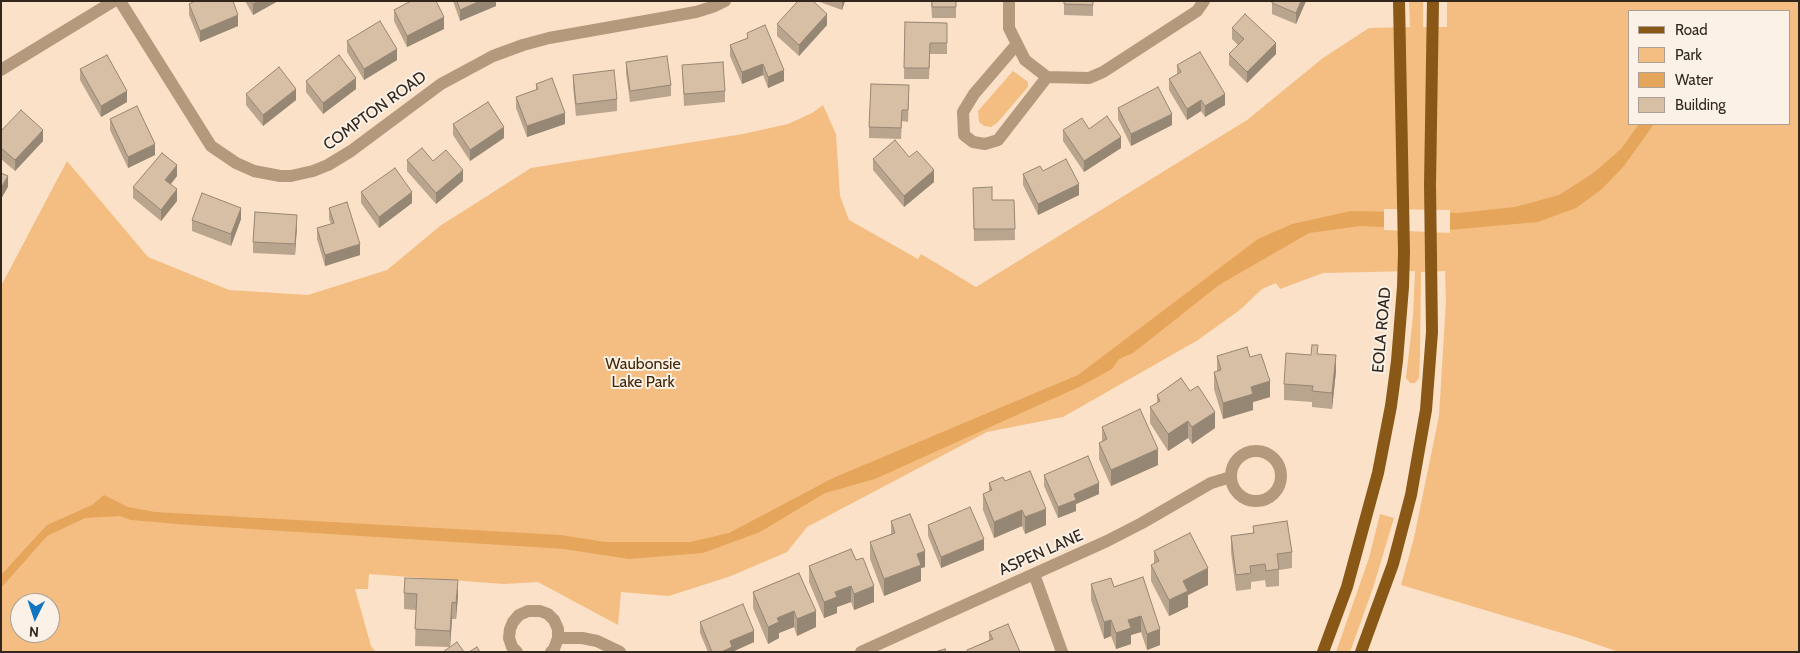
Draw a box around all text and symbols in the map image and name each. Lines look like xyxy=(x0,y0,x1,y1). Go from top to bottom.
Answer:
legend xyxy=(1628,10,1790,125)
text: Road xyxy=(1675,21,1708,39)
text: Park xyxy=(1675,46,1702,64)
street label: COMPTON ROAD xyxy=(320,67,430,155)
text: Water xyxy=(1675,71,1713,89)
text: Building xyxy=(1675,96,1726,114)
street label: EOLA ROAD xyxy=(1369,286,1395,374)
park label: Waubonsie Lake Park xyxy=(605,354,681,392)
street label: ASPEN LANE xyxy=(996,526,1086,580)
north arrow xyxy=(10,593,60,643)
text: N xyxy=(28,623,40,641)

